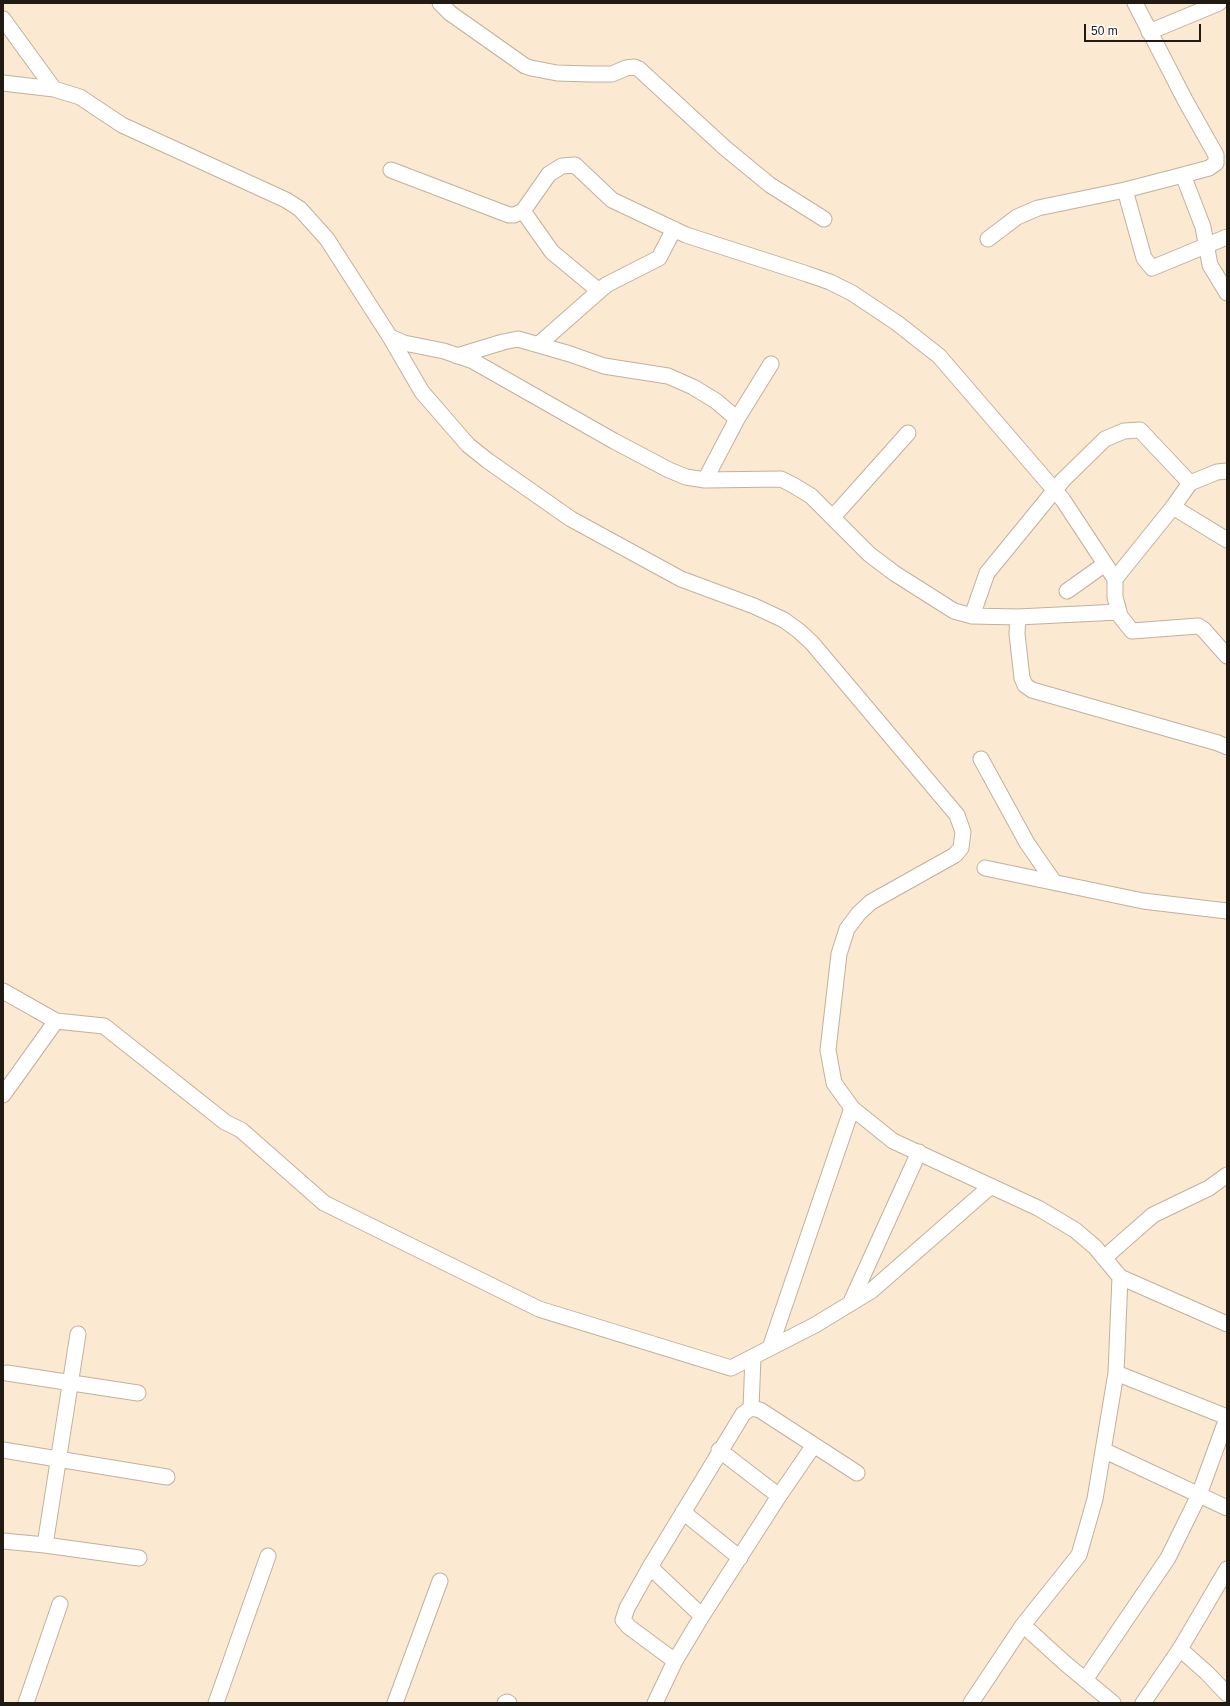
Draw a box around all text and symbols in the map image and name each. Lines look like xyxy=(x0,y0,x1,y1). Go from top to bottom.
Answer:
scale bar xyxy=(1086,16,1203,42)
text: 50 m xyxy=(1091,24,1118,38)

